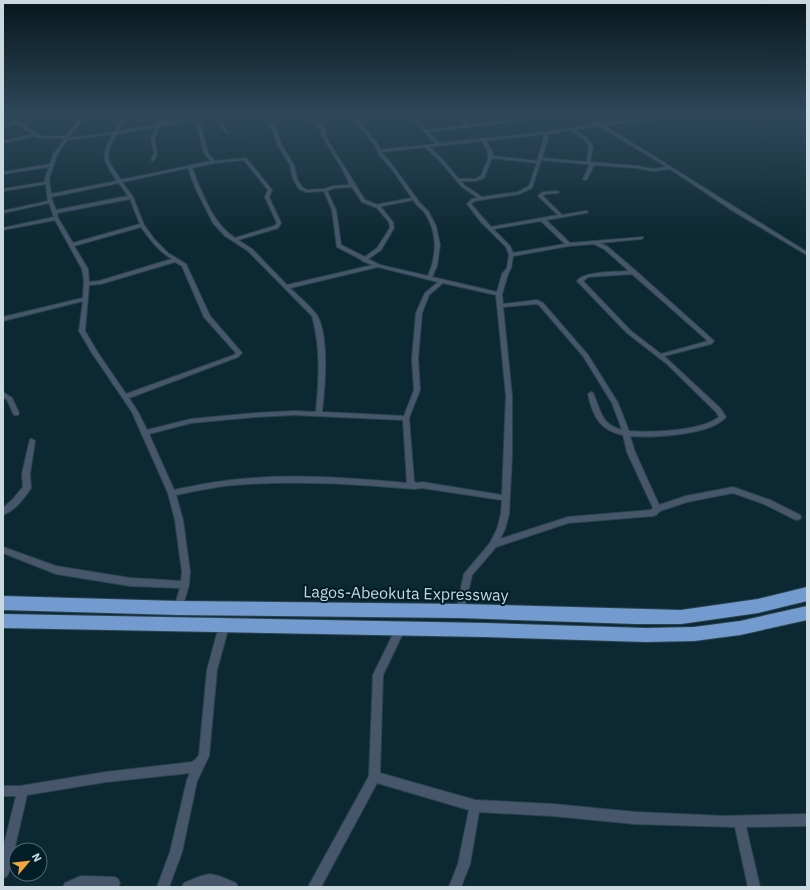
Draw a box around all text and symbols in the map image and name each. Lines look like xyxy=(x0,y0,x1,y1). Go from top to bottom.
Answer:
street label: Lagos-Abeokuta Expressway xyxy=(303,581,509,605)
north arrow xyxy=(8,842,48,882)
text: N xyxy=(29,851,45,864)

